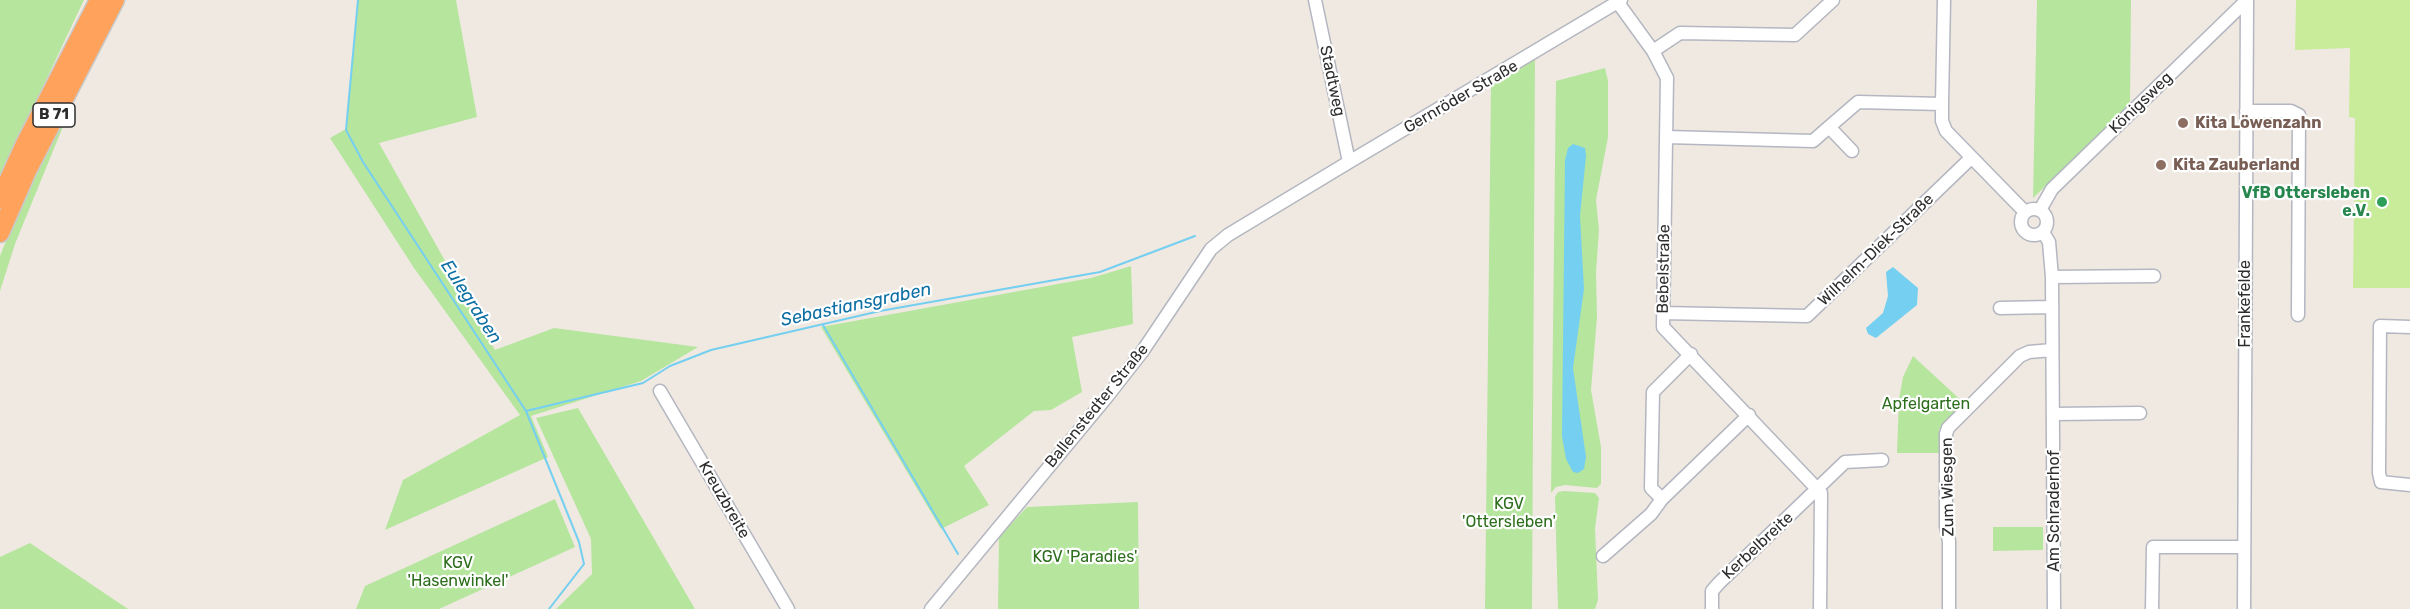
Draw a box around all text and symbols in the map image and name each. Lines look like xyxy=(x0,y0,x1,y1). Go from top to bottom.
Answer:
street label: Stadtweg xyxy=(1315,44,1349,118)
street label: Gernröder Straße xyxy=(1401,57,1521,137)
street label: Königsweg xyxy=(2105,68,2177,138)
road number: B 71 xyxy=(33,103,75,127)
place label: Kita Löwenzahn xyxy=(2195,113,2321,133)
marker: Kita Löwenzahn xyxy=(2176,116,2190,130)
place label: Kita Zauberland xyxy=(2173,155,2300,175)
marker: Kita Zauberland xyxy=(2154,158,2168,172)
place label: VfB Ottersleben e.V. xyxy=(2241,183,2370,221)
street label: Wilhelm-Diek-Straße xyxy=(1814,190,1938,310)
marker: VfB Ottersleben e.V. xyxy=(2375,195,2389,209)
street label: Bebelstraße xyxy=(1654,224,1674,314)
water label: Eulegraben xyxy=(436,256,506,348)
street label: Frankefelde xyxy=(2235,260,2255,348)
water label: Sebastiansgraben xyxy=(779,278,933,332)
street label: Ballenstedter Straße xyxy=(1041,340,1153,472)
park label: Apfelgarten xyxy=(1882,394,1970,414)
street label: Zum Wiesgen xyxy=(1938,437,1958,537)
street label: Am Schraderhof xyxy=(2044,450,2064,572)
street label: Kreuzbreite xyxy=(694,458,754,542)
park label: KGV 'Ottersleben' xyxy=(1462,494,1556,532)
street label: Kerbelbreite xyxy=(1719,508,1797,584)
park label: KGV 'Paradies' xyxy=(1033,547,1137,567)
park label: KGV 'Hasenwinkel' xyxy=(407,553,509,591)

